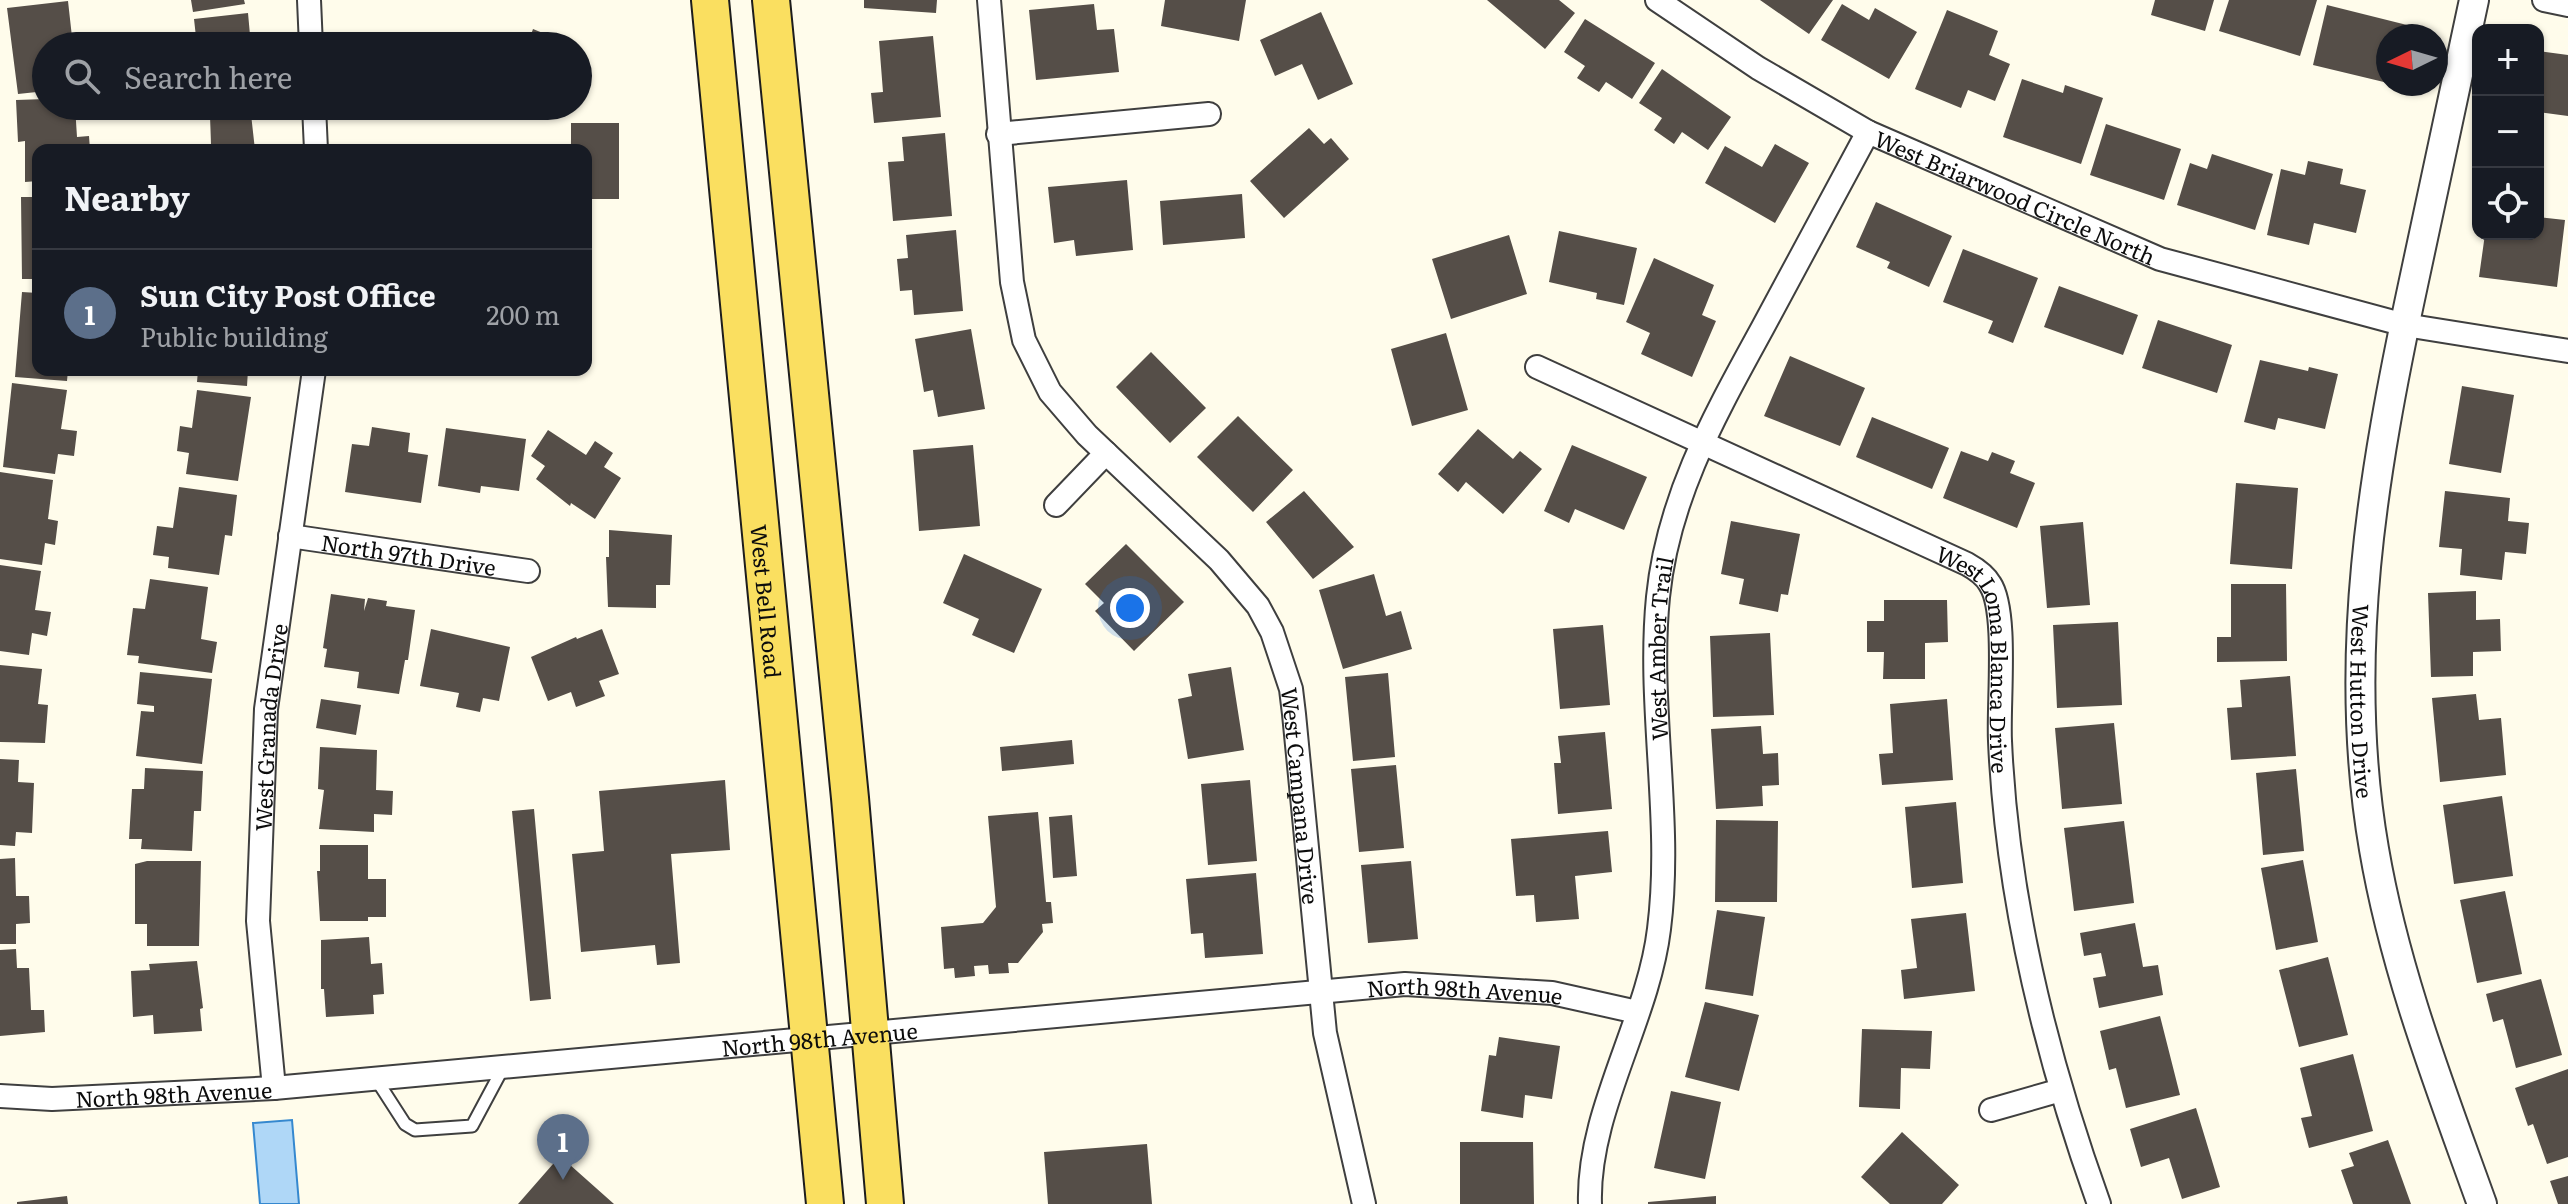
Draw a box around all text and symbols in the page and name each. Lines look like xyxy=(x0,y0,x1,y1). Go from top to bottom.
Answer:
north arrow xyxy=(2376,24,2448,96)
map controls xyxy=(2472,24,2544,240)
button: + xyxy=(2472,24,2544,96)
search box xyxy=(32,32,592,120)
icon: search xyxy=(60,54,104,98)
text: Search here xyxy=(124,54,292,98)
button: − xyxy=(2472,96,2544,168)
street label: West Briarwood Circle North xyxy=(1870,121,2161,272)
button: locate xyxy=(2472,168,2544,240)
text: Nearby xyxy=(64,171,190,221)
text: Sun City Post Office xyxy=(140,272,436,316)
text: 1 xyxy=(85,294,95,333)
text: 200 m xyxy=(486,294,560,333)
text: Public building xyxy=(140,316,328,355)
street label: West Bell Road xyxy=(744,523,791,680)
street label: North 97th Drive xyxy=(319,524,498,583)
street label: West Loma Blanca Drive xyxy=(1931,536,2018,774)
street label: West Amber Trail xyxy=(1639,553,1680,741)
your location xyxy=(1110,588,1150,628)
street label: West Hutton Drive xyxy=(2344,603,2383,800)
street label: West Granada Drive xyxy=(245,621,294,832)
street label: West Campana Drive xyxy=(1274,685,1329,906)
street label: North 98th Avenue xyxy=(1365,967,1566,1012)
street label: North 98th Avenue xyxy=(720,1012,919,1063)
street label: North 98th Avenue xyxy=(75,1072,273,1114)
pin: 1 xyxy=(537,1114,589,1180)

